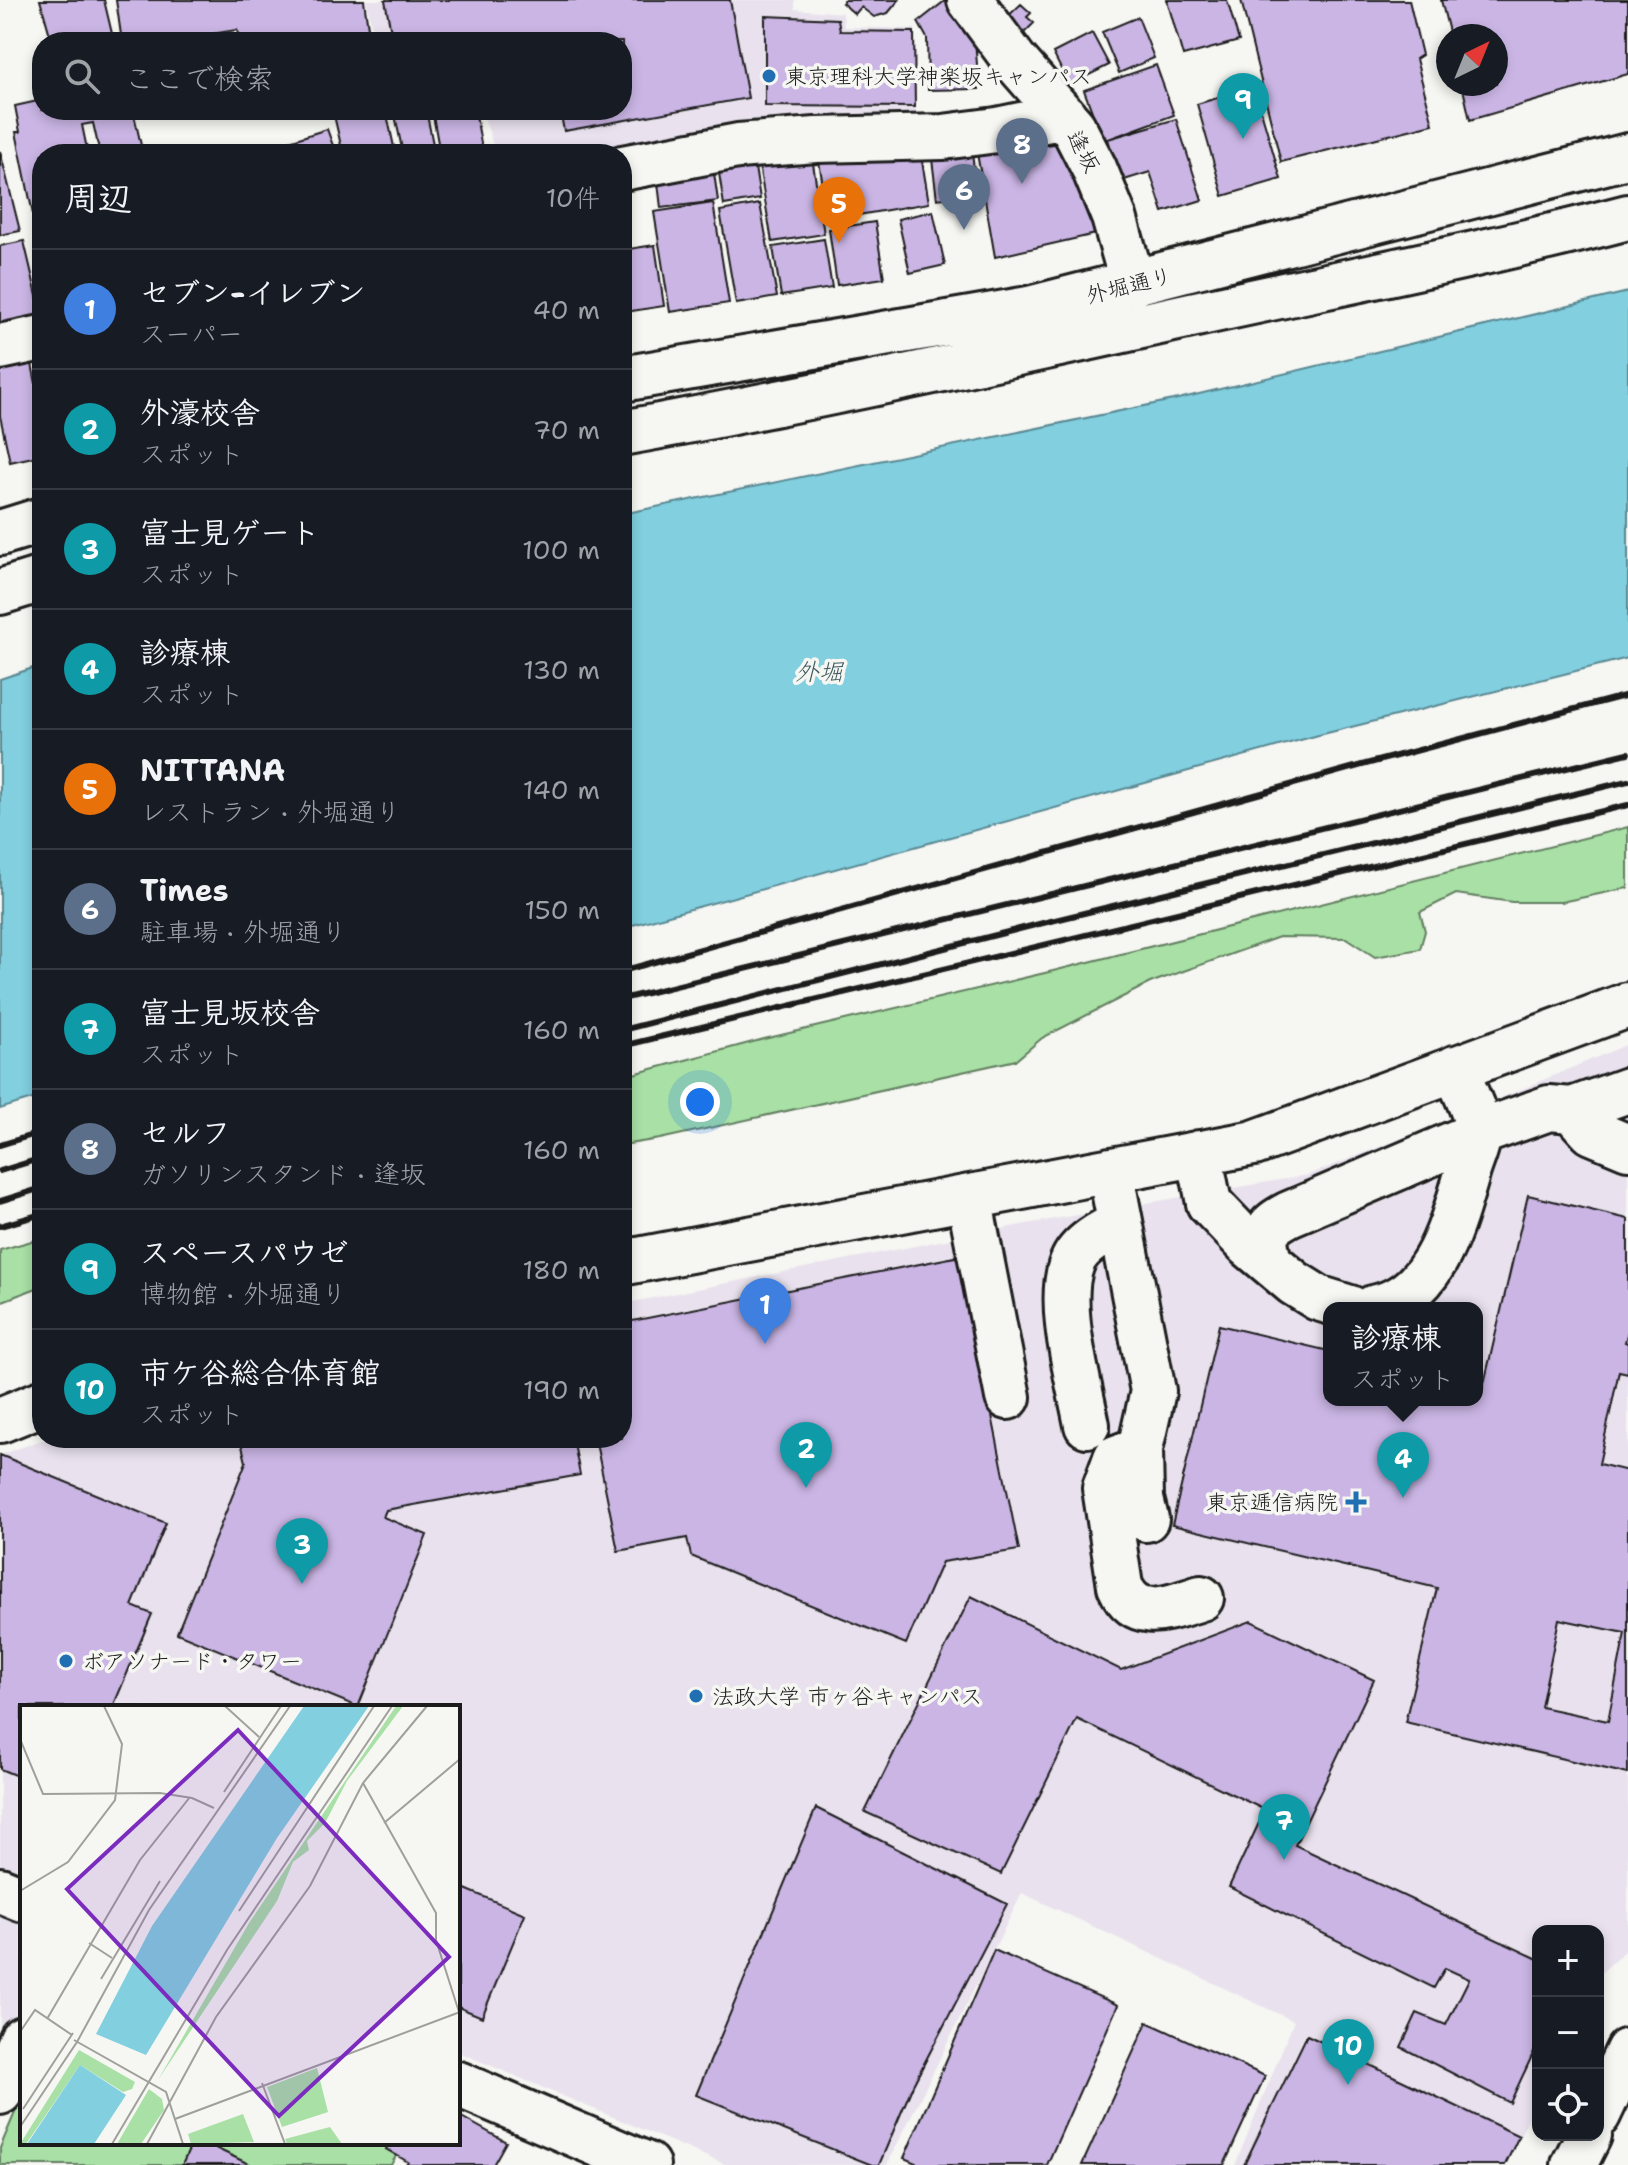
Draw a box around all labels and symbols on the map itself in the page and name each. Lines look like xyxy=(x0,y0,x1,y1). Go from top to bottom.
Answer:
north arrow xyxy=(1436,24,1508,96)
place label: 東京理科大学神楽坂キャンパス xyxy=(785,62,1092,91)
marker: 東京理科大学神楽坂キャンパス xyxy=(760,67,778,85)
pin: 9 xyxy=(1217,73,1269,139)
pin: 8 xyxy=(996,118,1048,184)
street label: 逢坂 xyxy=(1060,125,1107,177)
pin: 6 xyxy=(938,164,990,230)
pin: 5 xyxy=(813,177,865,243)
street label: 外堀通り xyxy=(1083,261,1175,310)
water label: 外堀 xyxy=(795,656,845,688)
your location xyxy=(680,1082,720,1122)
pin: 1 xyxy=(739,1278,791,1344)
pin: 2 xyxy=(780,1422,832,1488)
pin: 4 xyxy=(1377,1432,1429,1498)
place label: 東京逓信病院 xyxy=(1206,1488,1338,1517)
marker: 東京逓信病院 xyxy=(1345,1491,1367,1513)
pin: 3 xyxy=(276,1518,328,1584)
place label: ボアソナード・タワー xyxy=(82,1647,302,1676)
marker: ボアソナード・タワー xyxy=(57,1652,75,1670)
place label: 法政大学 市ヶ谷キャンパス xyxy=(712,1682,983,1711)
marker: 法政大学 市ヶ谷キャンパス xyxy=(687,1687,705,1705)
inset map xyxy=(20,1705,460,2145)
pin: 7 xyxy=(1258,1794,1310,1860)
pin: 10 xyxy=(1322,2019,1374,2085)

